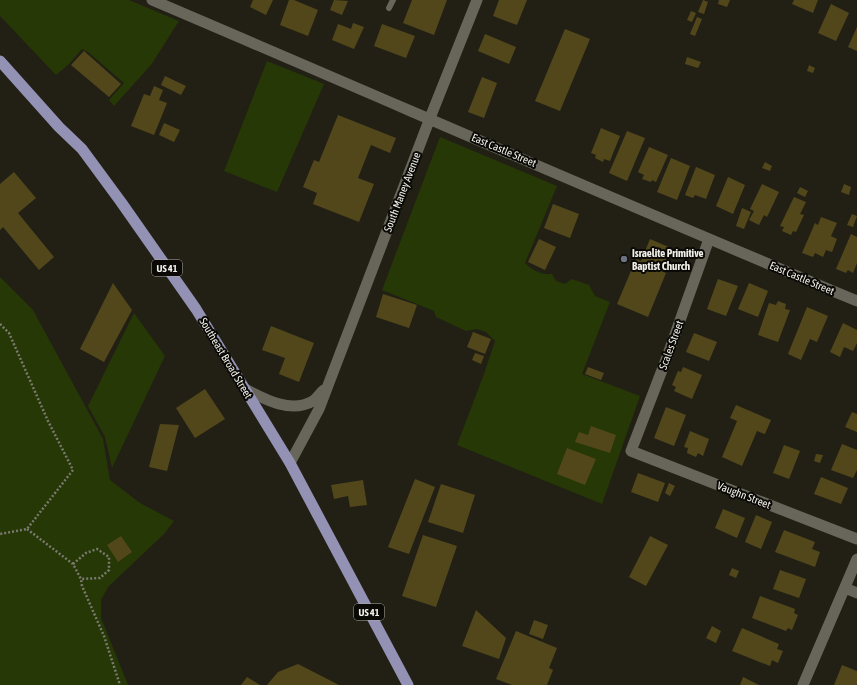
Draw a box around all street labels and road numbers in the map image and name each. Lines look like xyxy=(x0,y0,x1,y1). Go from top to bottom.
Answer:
street label: East Castle Street xyxy=(470,131,538,169)
street label: South Maney Avenue xyxy=(381,150,423,234)
street label: East Castle Street xyxy=(768,259,836,297)
road number: US 41 xyxy=(152,260,182,276)
street label: Southeast Broad Street xyxy=(197,316,255,400)
street label: Scales Street xyxy=(657,319,685,371)
street label: Vaughn Street xyxy=(715,479,773,511)
road number: US 41 xyxy=(354,604,384,620)

